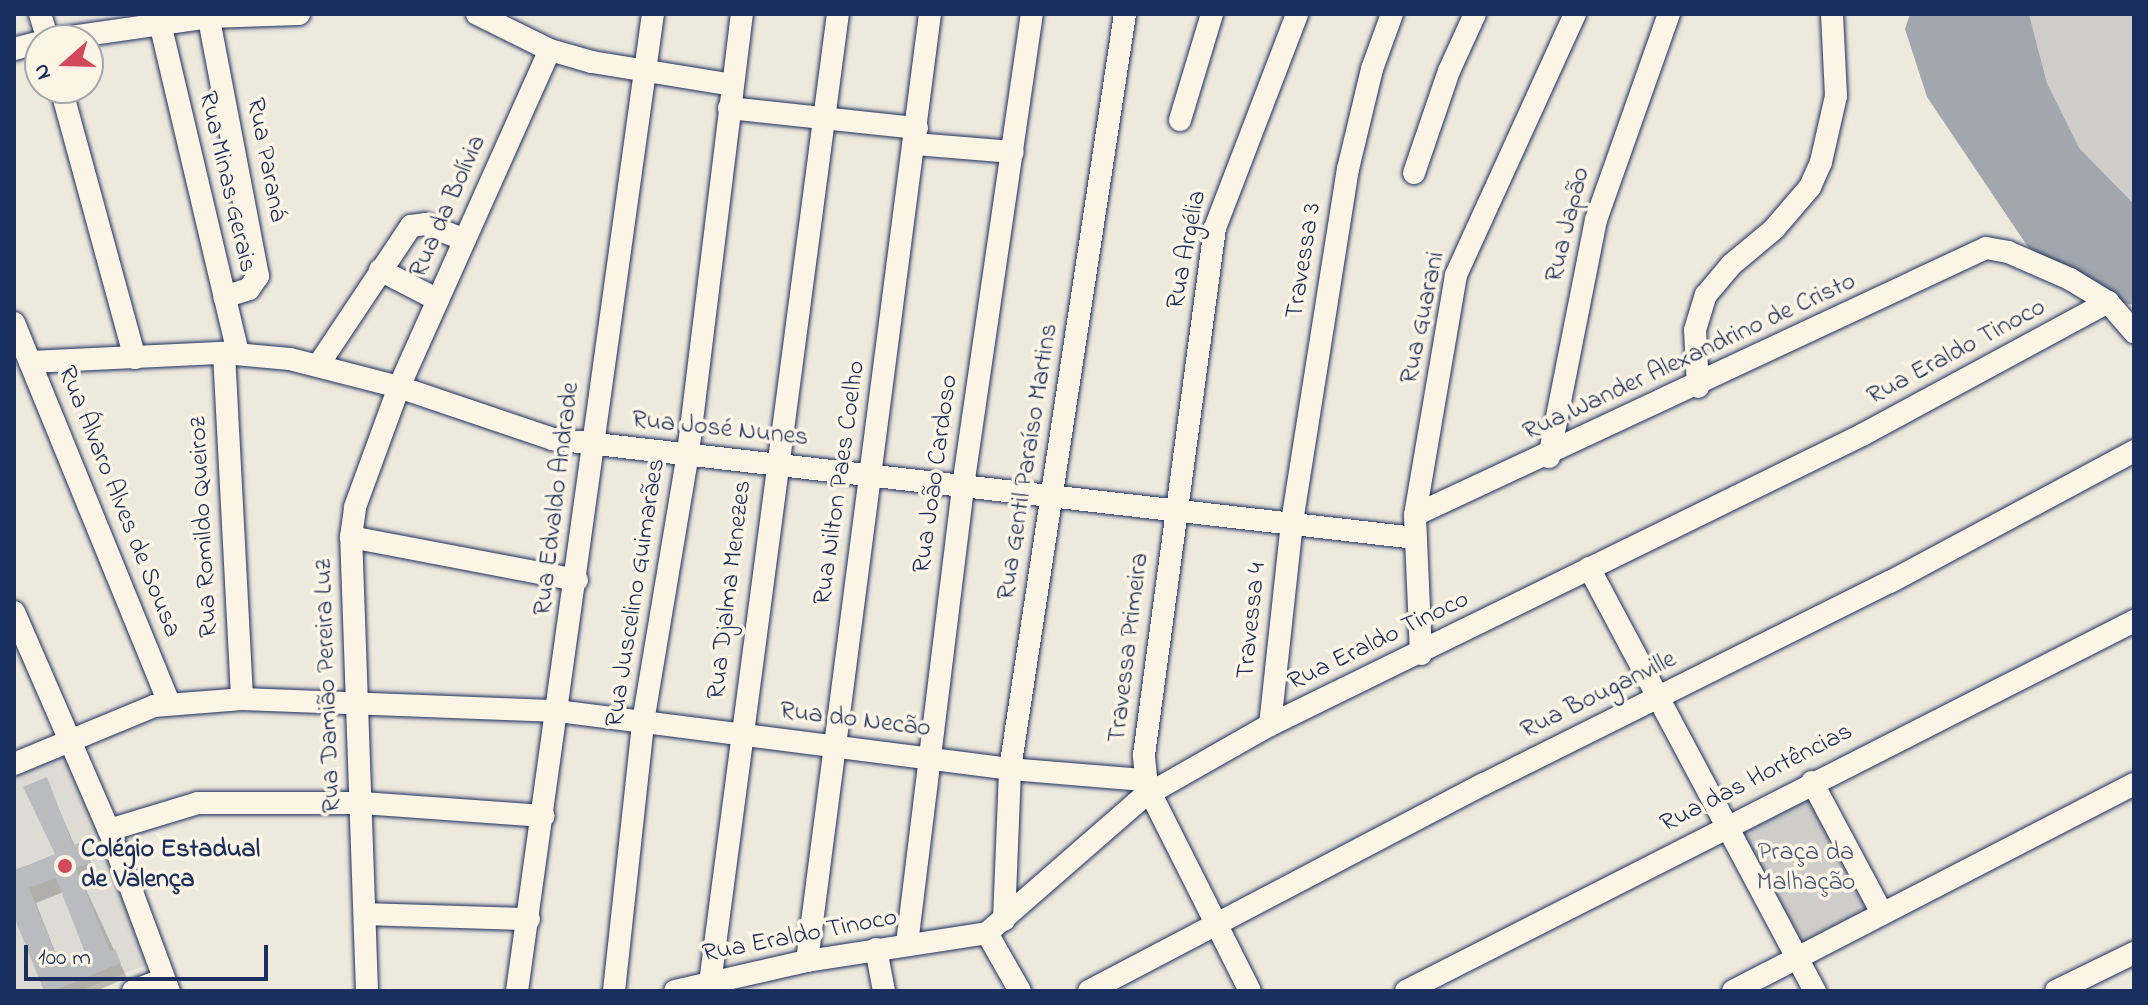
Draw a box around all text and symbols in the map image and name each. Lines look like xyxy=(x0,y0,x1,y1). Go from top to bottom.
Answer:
north arrow xyxy=(24,24,104,104)
text: N xyxy=(26,59,61,84)
street label: Rua Minas Gerais xyxy=(190,88,262,276)
street label: Rua Paraná xyxy=(238,96,292,224)
street label: Rua da Bolívia xyxy=(404,131,494,283)
street label: Rua Japão xyxy=(1540,164,1598,286)
street label: Rua Argélia xyxy=(1161,188,1215,312)
street label: Travessa 3 xyxy=(1280,201,1330,321)
street label: Rua Guarani xyxy=(1395,249,1453,387)
street label: Rua Wander Alexandrino de Cristo xyxy=(1519,267,1861,449)
street label: Rua Eraldo Tinoco xyxy=(1862,293,2052,413)
street label: Rua Gentil Paraíso Martins xyxy=(992,321,1066,603)
street label: Rua Nilton Paes Coelho xyxy=(808,359,874,607)
street label: Rua Álvaro Alves de Sousa xyxy=(49,362,187,642)
street label: Rua João Cardoso xyxy=(908,373,966,575)
street label: Rua Edvaldo Andrade xyxy=(528,380,588,618)
street label: Rua José Nunes xyxy=(630,405,810,455)
street label: Rua Romildo Queiroz xyxy=(184,415,226,639)
street label: Rua Juscelino Guimarães xyxy=(600,456,674,730)
street label: Rua Djalma Menezes xyxy=(702,479,760,701)
street label: Travessa Primeira xyxy=(1103,551,1157,745)
street label: Rua Damião Pereira Luz xyxy=(309,558,349,814)
street label: Travessa 4 xyxy=(1231,561,1275,681)
street label: Rua Eraldo Tinoco xyxy=(1283,585,1475,699)
street label: Rua Bouganville xyxy=(1516,645,1682,747)
street label: Rua do Necão xyxy=(778,696,932,746)
street label: Rua das Hortências xyxy=(1656,717,1858,841)
place label: Colégio Estadual de Valença xyxy=(81,835,260,896)
park label: Praça da Malhação xyxy=(1757,838,1855,900)
marker: Colégio Estadual de Valença xyxy=(56,857,74,875)
street label: Rua Eraldo Tinoco xyxy=(700,903,900,971)
scale bar xyxy=(28,929,272,979)
text: 100 m xyxy=(38,941,91,976)

